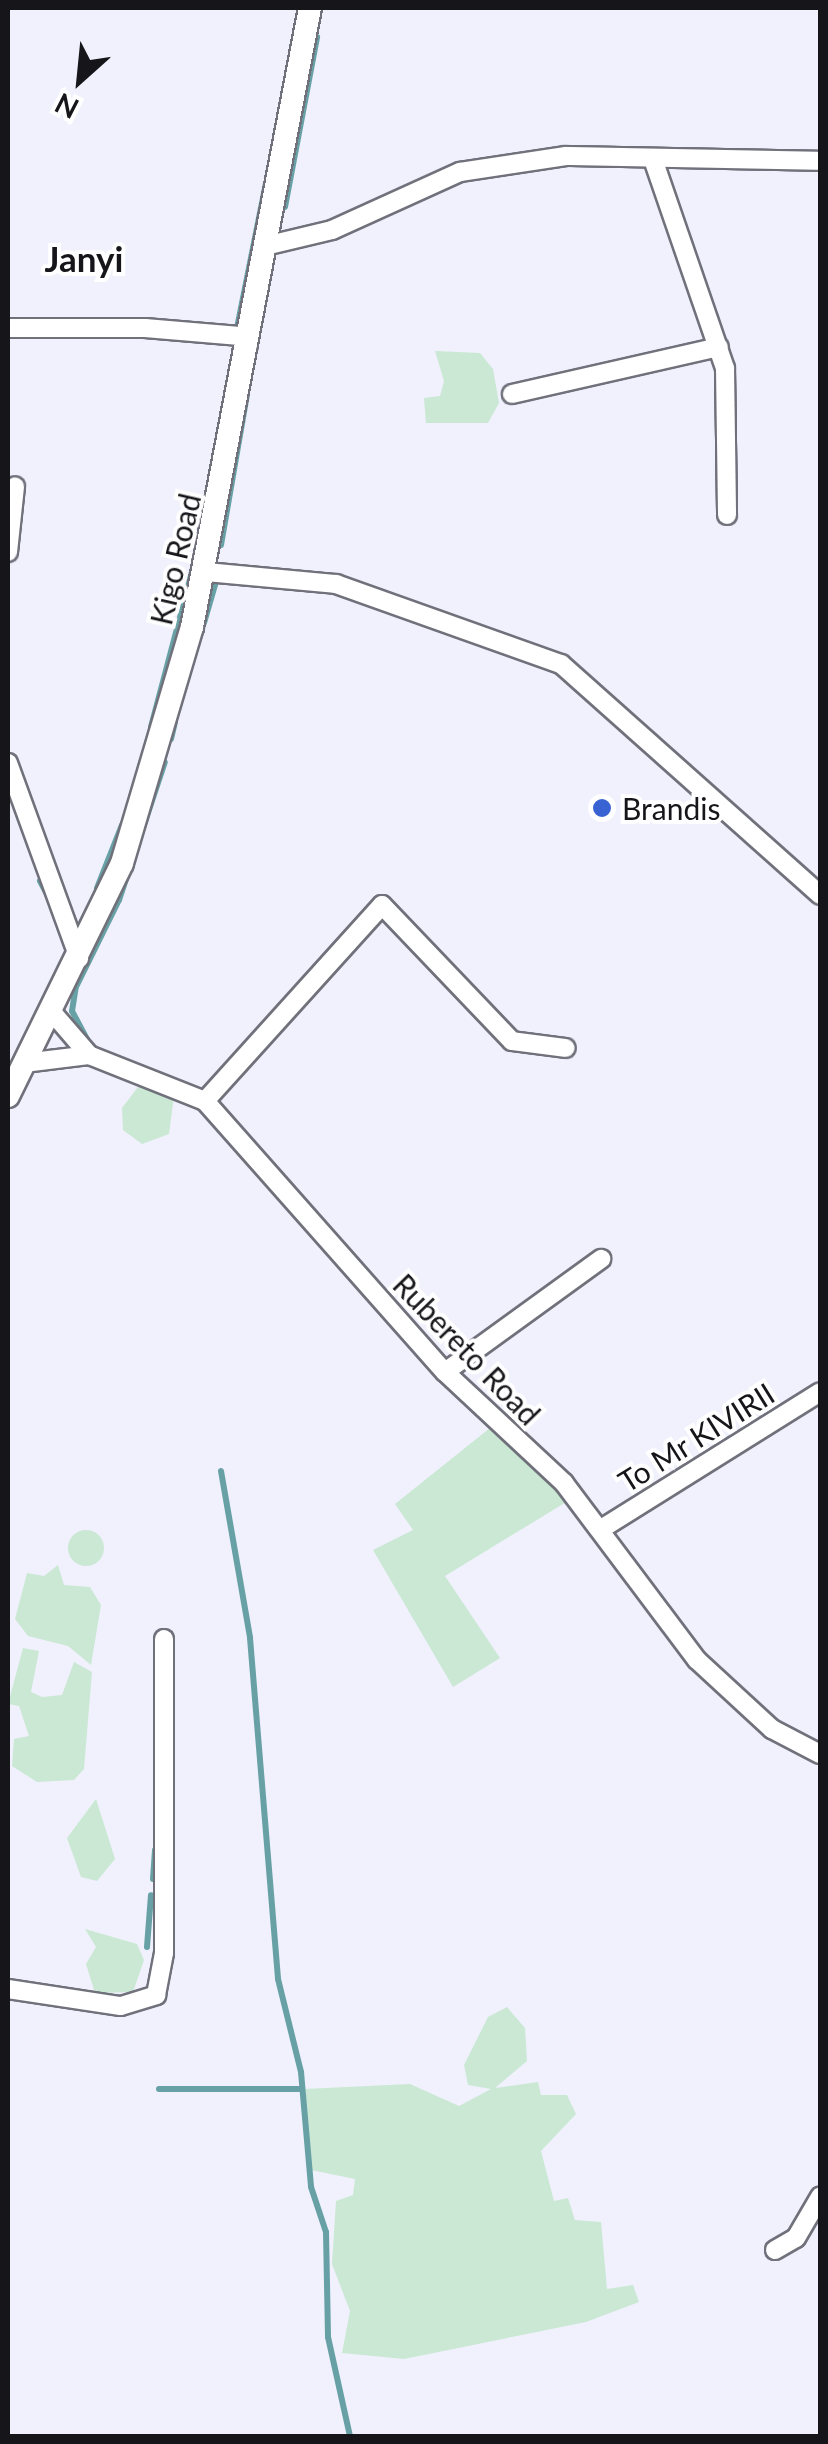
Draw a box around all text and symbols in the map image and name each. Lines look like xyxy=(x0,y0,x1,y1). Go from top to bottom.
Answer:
north arrow xyxy=(30,30,130,130)
text: N xyxy=(49,87,84,127)
district label: Janyi xyxy=(45,237,123,279)
street label: Kigo Road xyxy=(142,490,208,628)
place label: Brandis xyxy=(622,790,720,826)
marker: Brandis xyxy=(591,797,613,819)
street label: Rubereto Road xyxy=(386,1266,548,1432)
street label: To Mr KIVIRII xyxy=(611,1375,781,1499)

